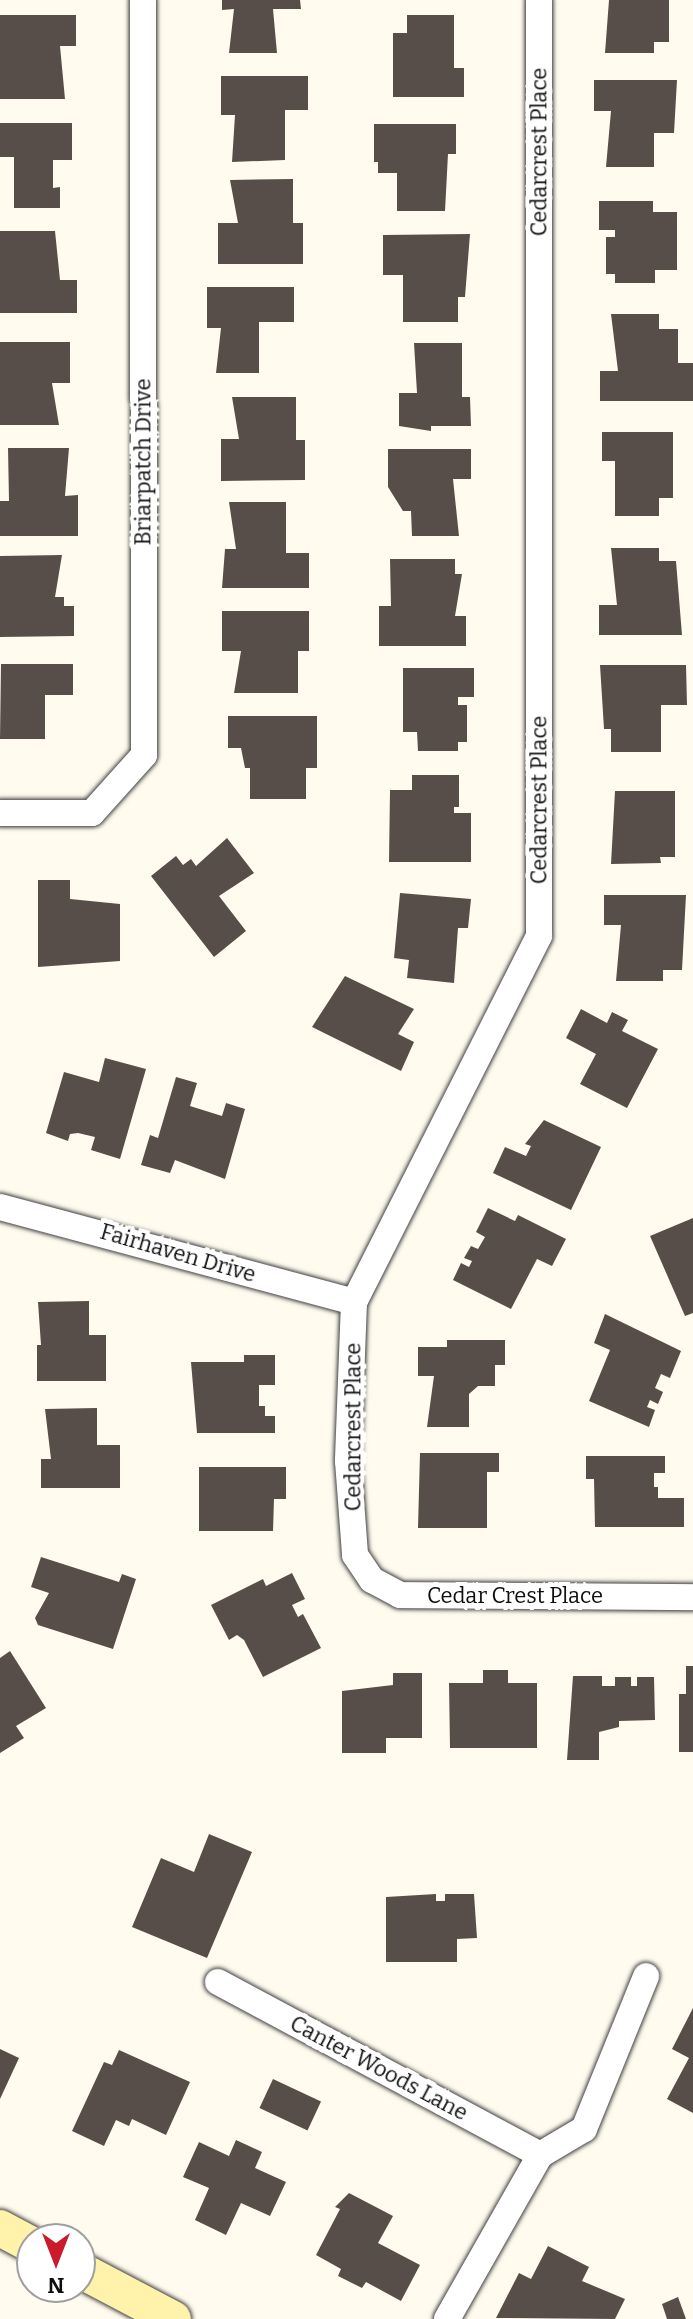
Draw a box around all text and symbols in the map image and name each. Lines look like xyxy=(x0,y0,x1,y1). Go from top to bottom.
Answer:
street label: Cedarcrest Place xyxy=(526,68,552,236)
street label: Briarpatch Drive xyxy=(130,379,156,545)
street label: Cedarcrest Place xyxy=(526,716,552,884)
street label: Fairhaven Drive xyxy=(97,1218,259,1288)
street label: Cedarcrest Place xyxy=(340,1343,366,1511)
street label: Cedar Crest Place xyxy=(427,1583,603,1609)
street label: Canter Woods Lane xyxy=(286,2010,472,2126)
north arrow xyxy=(16,2223,96,2303)
text: N xyxy=(48,2272,65,2299)

